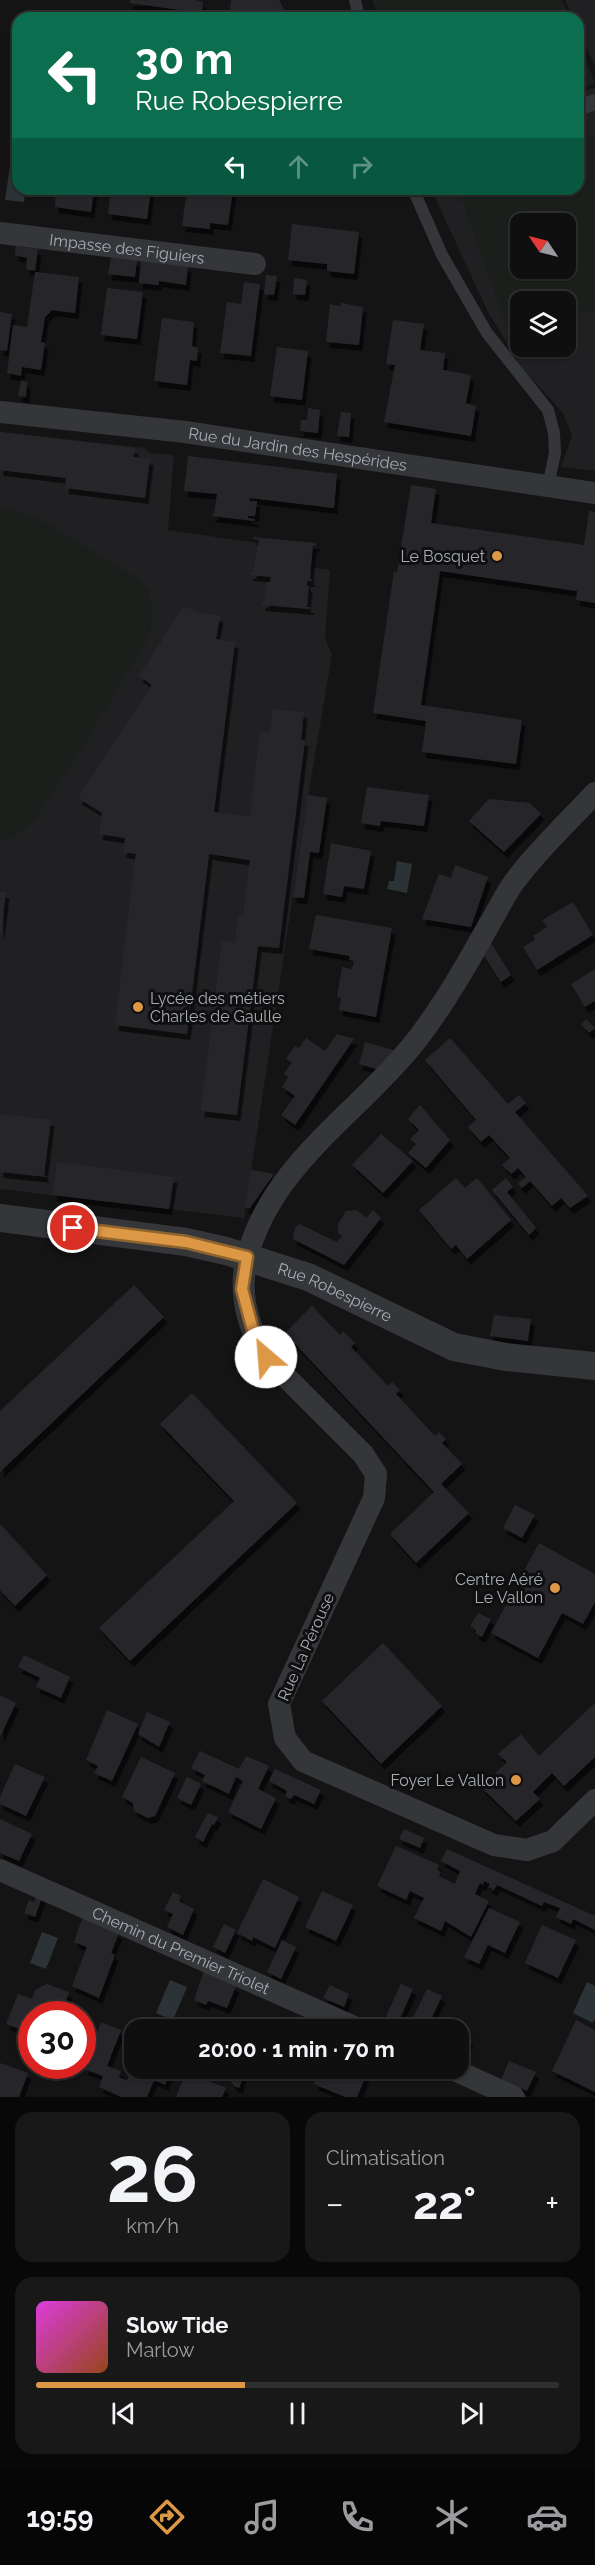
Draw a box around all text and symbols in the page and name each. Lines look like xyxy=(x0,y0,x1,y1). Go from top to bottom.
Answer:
text: 30 m xyxy=(135,35,233,84)
icon: left xyxy=(36,36,114,114)
text: Rue Robespierre xyxy=(135,85,343,116)
icon: left xyxy=(219,150,252,183)
icon: ahead xyxy=(282,150,315,183)
icon: right xyxy=(345,150,378,183)
north arrow xyxy=(510,213,576,279)
map controls xyxy=(510,213,576,357)
street label: Impasse des Figuiers xyxy=(48,230,206,267)
button: layers xyxy=(510,291,576,357)
street label: Rue du Jardin des Hespérides xyxy=(187,423,408,474)
place label: Le Bosquet xyxy=(400,547,486,566)
marker: Le Bosquet xyxy=(490,549,504,563)
place label: Lycée des métiers Charles de Gaulle xyxy=(150,989,285,1026)
marker: Lycée des métiers Charles de Gaulle xyxy=(131,1000,145,1014)
pin xyxy=(47,1202,98,1253)
icon: arrive xyxy=(56,1211,89,1244)
street label: Rue Robespierre xyxy=(275,1259,395,1325)
position arrow xyxy=(234,1325,298,1389)
place label: Centre Aéré Le Vallon xyxy=(455,1570,543,1607)
marker: Centre Aéré Le Vallon xyxy=(548,1581,562,1595)
street label: Rue La Pérouse xyxy=(274,1590,338,1704)
place label: Foyer Le Vallon xyxy=(390,1771,504,1790)
marker: Foyer Le Vallon xyxy=(509,1773,523,1787)
street label: Chemin du Premier Triolet xyxy=(89,1903,273,1998)
speed limit sign: 30 xyxy=(18,2001,96,2079)
text: 20:00 · 1 min · 70 m xyxy=(198,2036,395,2062)
text: 26 xyxy=(107,2129,198,2220)
text: Climatisation xyxy=(326,2146,445,2170)
text: 22° xyxy=(413,2177,476,2230)
text: − xyxy=(326,2184,344,2223)
text: + xyxy=(545,2184,559,2223)
text: km/h xyxy=(126,2214,179,2238)
text: Slow Tide xyxy=(126,2312,228,2338)
text: Marlow xyxy=(126,2338,195,2362)
icon: previous xyxy=(107,2397,140,2430)
icon: pause xyxy=(281,2397,314,2430)
icon: next xyxy=(455,2397,488,2430)
icon: directions xyxy=(146,2496,188,2538)
icon: music xyxy=(241,2496,283,2538)
icon: phone xyxy=(336,2496,378,2538)
icon: climate xyxy=(431,2496,473,2538)
icon: car xyxy=(526,2496,568,2538)
text: 19:59 xyxy=(27,2502,93,2533)

